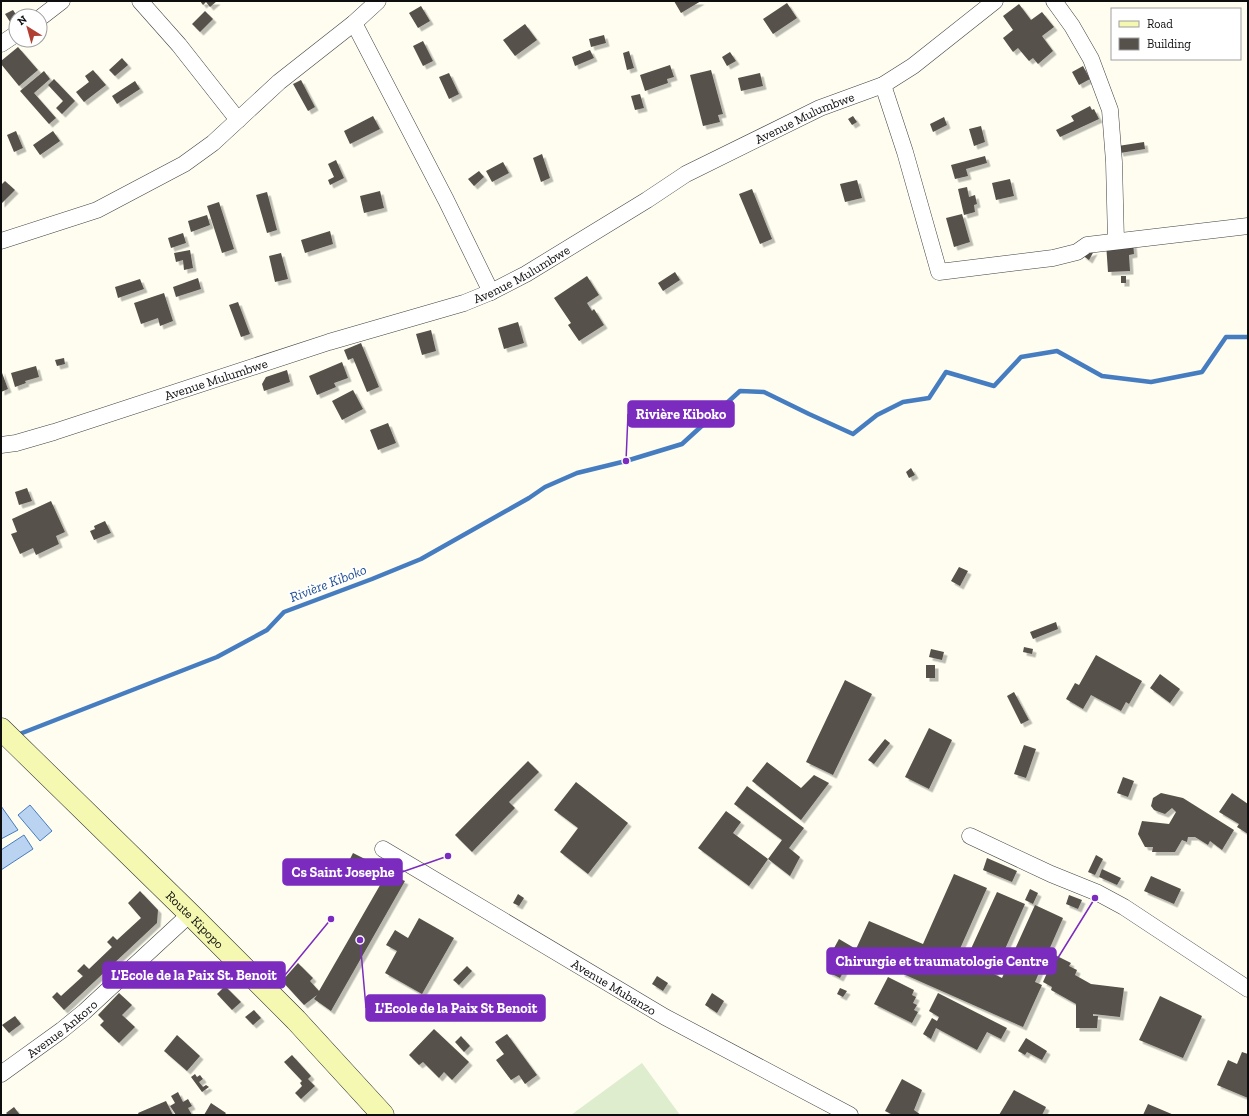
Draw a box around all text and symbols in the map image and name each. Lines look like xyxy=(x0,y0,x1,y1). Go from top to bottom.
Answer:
north arrow xyxy=(8,8,48,48)
legend xyxy=(1111,8,1241,60)
text: N xyxy=(15,12,30,28)
text: Road xyxy=(1147,17,1173,31)
text: Building xyxy=(1147,37,1191,51)
street label: Avenue Mulumbwe xyxy=(752,89,856,147)
street label: Avenue Mulumbwe xyxy=(471,242,573,306)
street label: Avenue Mulumbwe xyxy=(163,356,269,403)
callout: Rivière Kiboko xyxy=(628,401,734,427)
text: Rivière Kiboko xyxy=(636,406,727,423)
water label: Rivière Kiboko xyxy=(287,561,369,606)
callout: Cs Saint Josephe xyxy=(283,859,402,885)
text: Cs Saint Josephe xyxy=(291,864,395,881)
street label: Route Kipopo xyxy=(163,888,227,952)
callout: Chirurgie et traumatologie Centre xyxy=(827,948,1056,974)
text: Chirurgie et traumatologie Centre xyxy=(835,953,1049,970)
street label: Avenue Mubanzo xyxy=(569,956,659,1018)
callout: L'Ecole de la Paix St. Benoit xyxy=(103,962,285,988)
text: L'Ecole de la Paix St. Benoit xyxy=(111,967,277,984)
callout: L'Ecole de la Paix St Benoit xyxy=(366,995,545,1021)
street label: Avenue Ankoro xyxy=(24,997,101,1061)
text: L'Ecole de la Paix St Benoit xyxy=(375,1000,538,1017)

